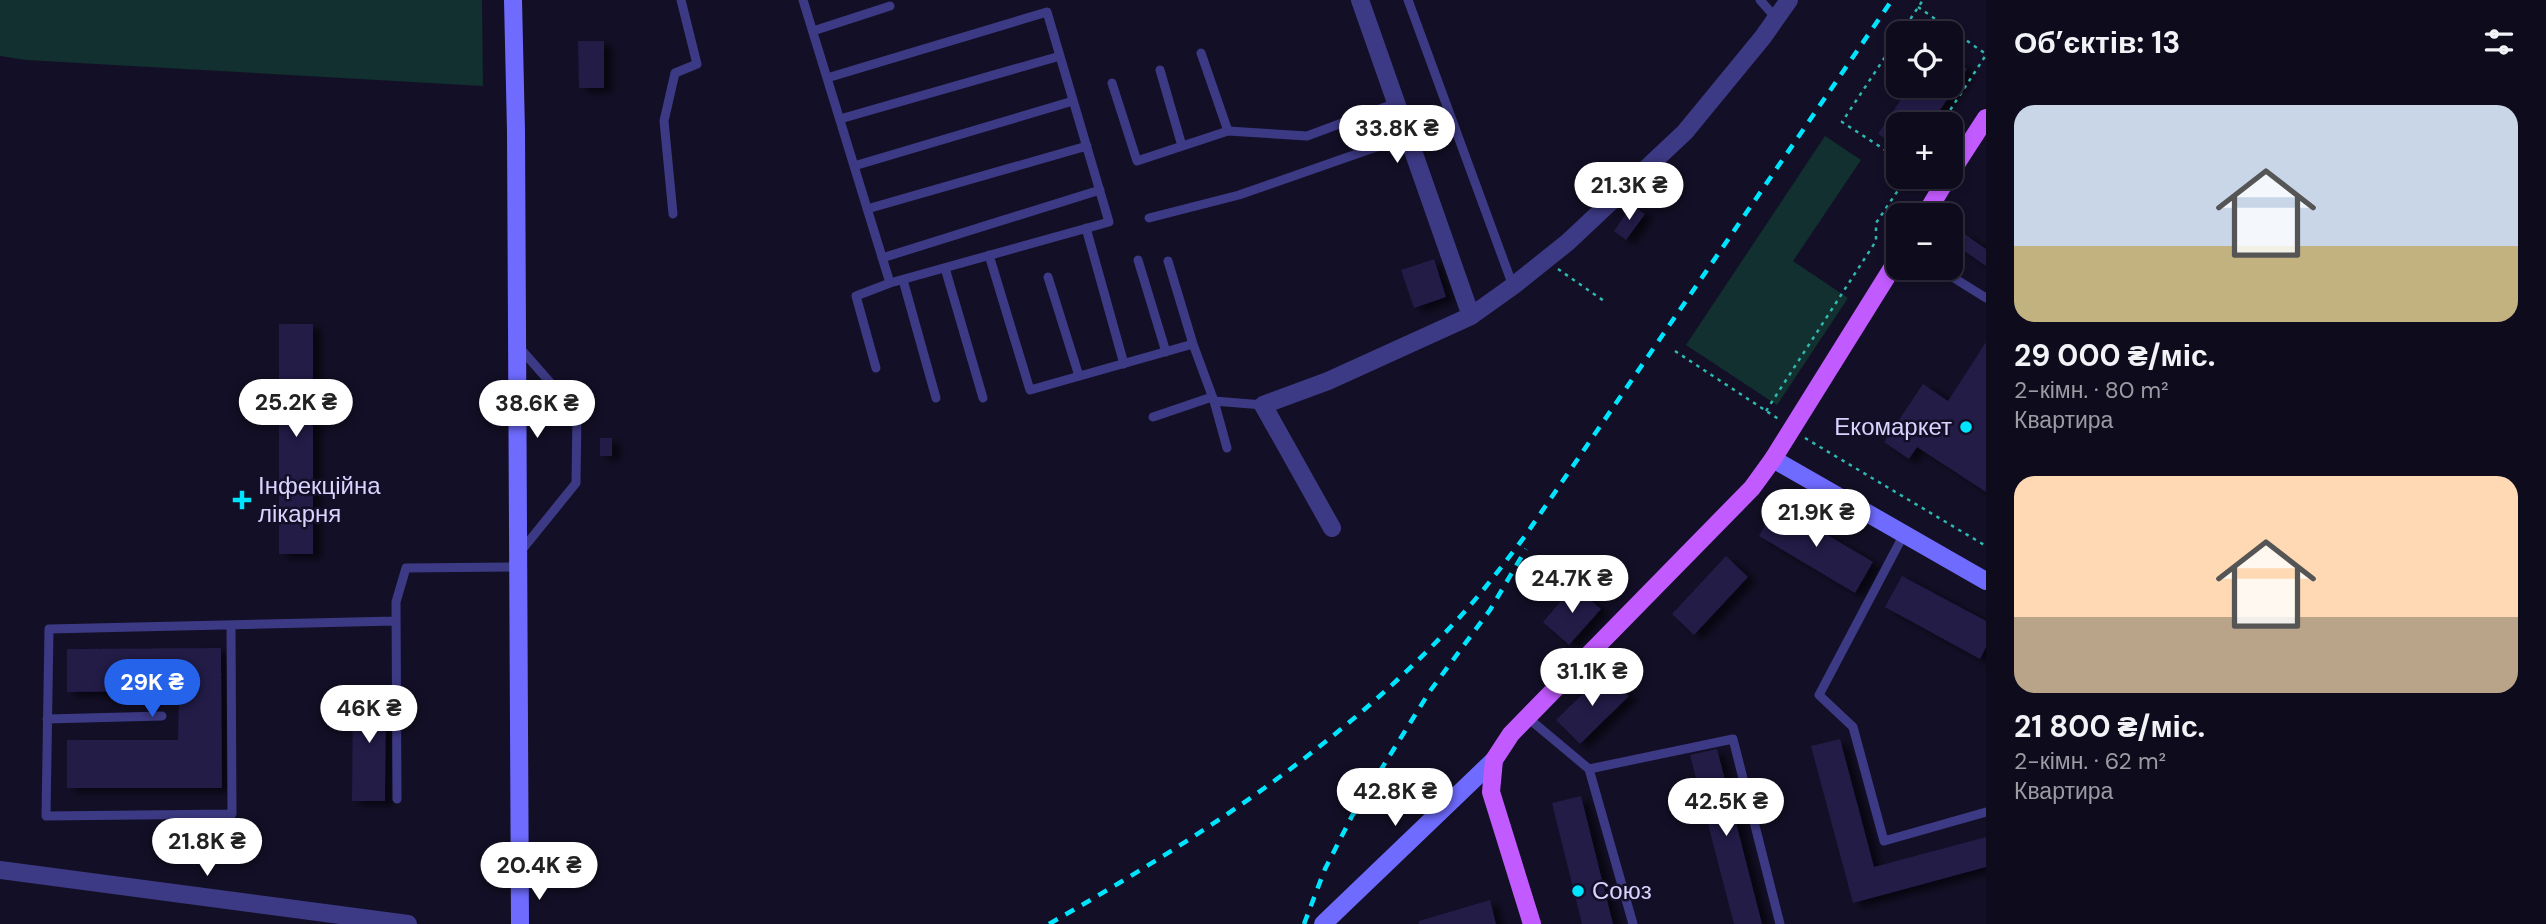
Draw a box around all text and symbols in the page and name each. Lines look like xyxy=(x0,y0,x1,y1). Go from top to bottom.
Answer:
map controls xyxy=(1886,21,1963,280)
button: locate xyxy=(1886,21,1963,98)
text: Об’єктів: 13 xyxy=(2014,23,2180,62)
icon: filters xyxy=(2480,23,2518,61)
pin: 33.8K ₴ xyxy=(1332,106,1462,165)
button: + xyxy=(1886,112,1963,189)
text: 33.8K ₴ xyxy=(1355,113,1439,143)
icon: home xyxy=(2203,150,2329,276)
pin: 21.3K ₴ xyxy=(1564,162,1694,222)
text: 21.3K ₴ xyxy=(1590,170,1668,200)
button: − xyxy=(1886,203,1963,280)
text: 29 000 ₴/міс. xyxy=(2014,336,2215,375)
text: 2-кімн. · 80 m² xyxy=(2014,375,2169,405)
pin: 25.2K ₴ xyxy=(231,380,361,439)
pin: 38.6K ₴ xyxy=(472,380,602,440)
text: 25.2K ₴ xyxy=(255,387,337,417)
text: 38.6K ₴ xyxy=(495,388,579,418)
text: Квартира xyxy=(2014,405,2113,435)
place label: Екомаркет xyxy=(1834,411,1952,442)
marker: Екомаркет xyxy=(1958,419,1974,435)
place label: Інфекційна лікарня xyxy=(258,470,381,529)
marker: Інфекційна лікарня xyxy=(232,490,252,510)
pin: 21.9K ₴ xyxy=(1751,490,1881,549)
text: 21.9K ₴ xyxy=(1777,497,1855,527)
icon: home xyxy=(2203,521,2329,647)
pin: 24.7K ₴ xyxy=(1507,556,1637,615)
text: 24.7K ₴ xyxy=(1531,563,1613,593)
pin: 31.1K ₴ xyxy=(1527,648,1657,708)
text: 31.1K ₴ xyxy=(1556,656,1628,686)
pin: 29K ₴ xyxy=(103,660,201,719)
text: 29K ₴ xyxy=(120,667,184,697)
pin: 46K ₴ xyxy=(320,686,418,745)
text: 46K ₴ xyxy=(336,693,402,723)
text: 21 800 ₴/міс. xyxy=(2014,707,2205,746)
text: 2-кімн. · 62 m² xyxy=(2014,746,2166,776)
pin: 42.8K ₴ xyxy=(1330,768,1460,828)
text: 42.8K ₴ xyxy=(1353,776,1437,806)
text: Квартира xyxy=(2014,776,2113,806)
pin: 42.5K ₴ xyxy=(1661,778,1791,838)
text: 42.5K ₴ xyxy=(1684,786,1768,816)
pin: 21.8K ₴ xyxy=(142,818,272,878)
text: 21.8K ₴ xyxy=(168,826,246,856)
pin: 20.4K ₴ xyxy=(474,842,604,902)
text: 20.4K ₴ xyxy=(497,850,581,880)
place label: Союз xyxy=(1592,875,1652,906)
marker: Союз xyxy=(1570,883,1586,899)

